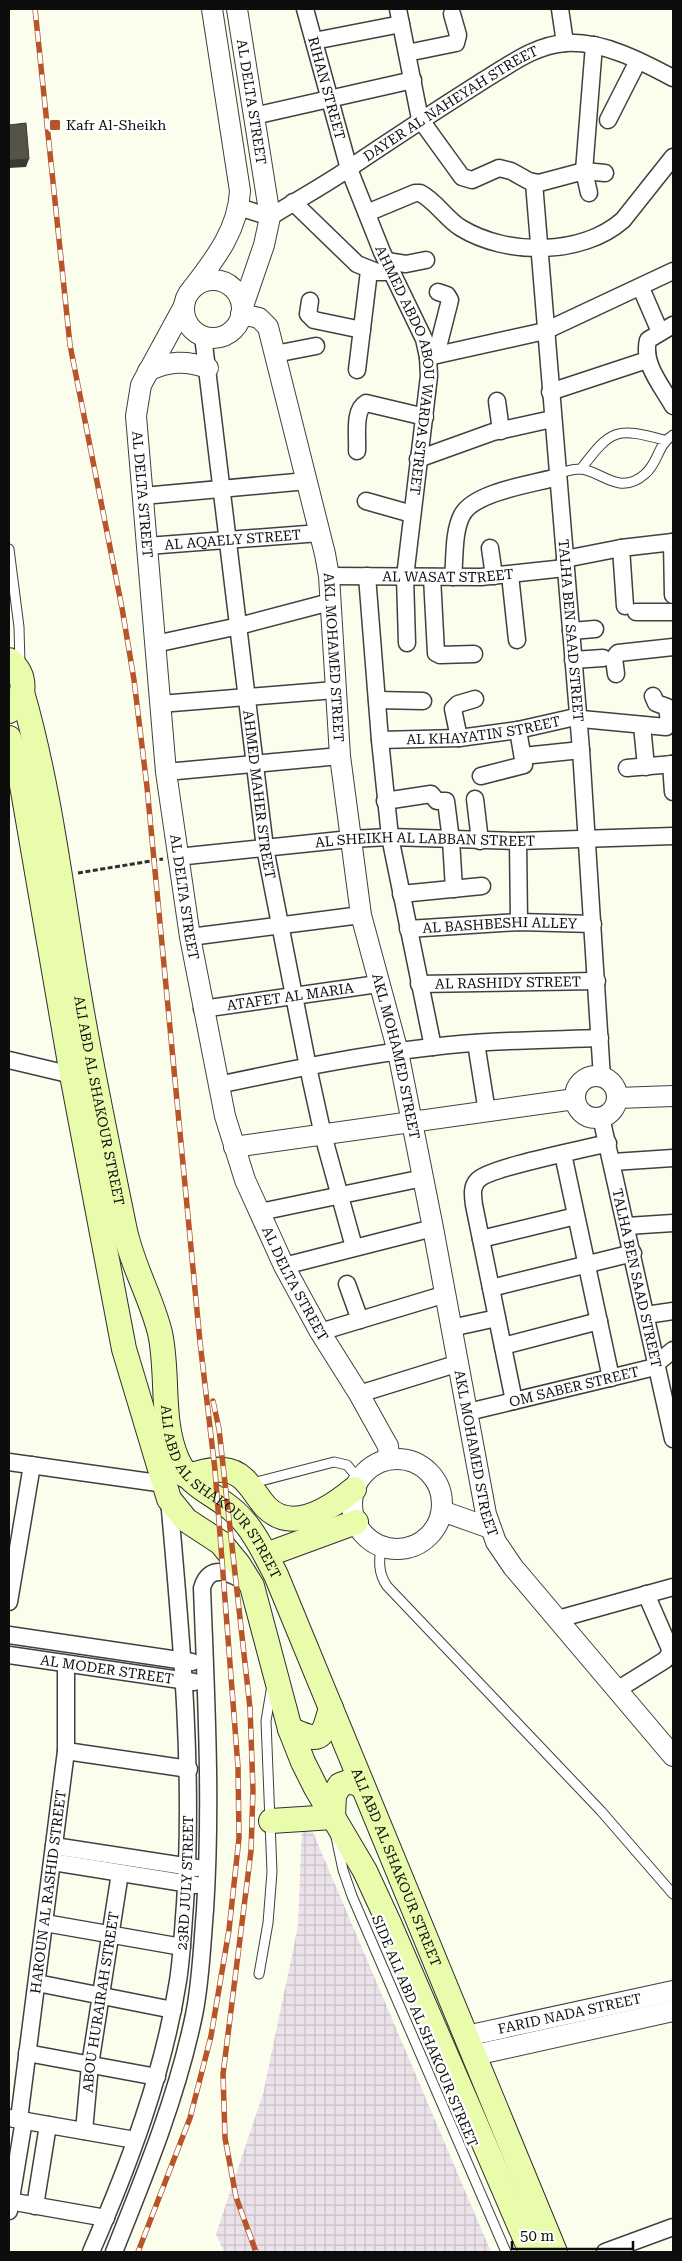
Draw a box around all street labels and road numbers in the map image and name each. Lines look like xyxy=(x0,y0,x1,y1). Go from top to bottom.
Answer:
street label: RIHAN STREET xyxy=(305,35,349,141)
street label: AL DELTA STREET xyxy=(234,38,270,166)
street label: DAYER AL NAHEYAH STREET xyxy=(360,43,540,164)
street label: AHMED ABDO ABOU WARDA STREET xyxy=(372,243,437,496)
street label: AL DELTA STREET xyxy=(129,431,156,558)
street label: AL AQAELY STREET xyxy=(164,526,302,553)
street label: TALHA BEN SAAD STREET xyxy=(556,539,587,722)
street label: AL WASAT STREET xyxy=(382,566,514,585)
street label: AKL MOHAMED STREET xyxy=(321,572,347,742)
street label: AHMED MAHER STREET xyxy=(240,709,279,880)
street label: AL KHAYATIN STREET xyxy=(406,713,562,747)
street label: AL SHEIKH AL LABBAN STREET xyxy=(314,829,536,851)
street label: AL DELTA STREET xyxy=(167,833,202,961)
street label: AL BASHBESHI ALLEY xyxy=(422,914,578,936)
street label: AKL MOHAMED STREET xyxy=(369,972,423,1141)
street label: AL RASHIDY STREET xyxy=(435,973,581,992)
street label: ATAFET AL MARIA xyxy=(226,980,355,1013)
street label: ALI ABD AL SHAKOUR STREET xyxy=(71,995,128,1207)
street label: TALHA BEN SAAD STREET xyxy=(609,1187,665,1369)
street label: AL DELTA STREET xyxy=(259,1224,332,1344)
street label: OM SABER STREET xyxy=(508,1363,640,1410)
street label: AKL MOHAMED STREET xyxy=(451,1369,501,1539)
street label: ALI ABD AL SHAKOUR STREET xyxy=(158,1405,284,1581)
street label: AL MODER STREET xyxy=(39,1652,175,1687)
street label: ALI ABD AL SHAKOUR STREET xyxy=(348,1766,444,1969)
street label: HAROUN AL RASHID STREET xyxy=(27,1789,69,1995)
street label: 23RD JULY STREET xyxy=(174,1815,196,1951)
street label: ABOU HURAIRAH STREET xyxy=(80,1911,122,2093)
street label: SIDE ALI ABD AL SHAKOUR STREET xyxy=(369,1913,481,2149)
street label: FARID NADA STREET xyxy=(496,1990,643,2037)

